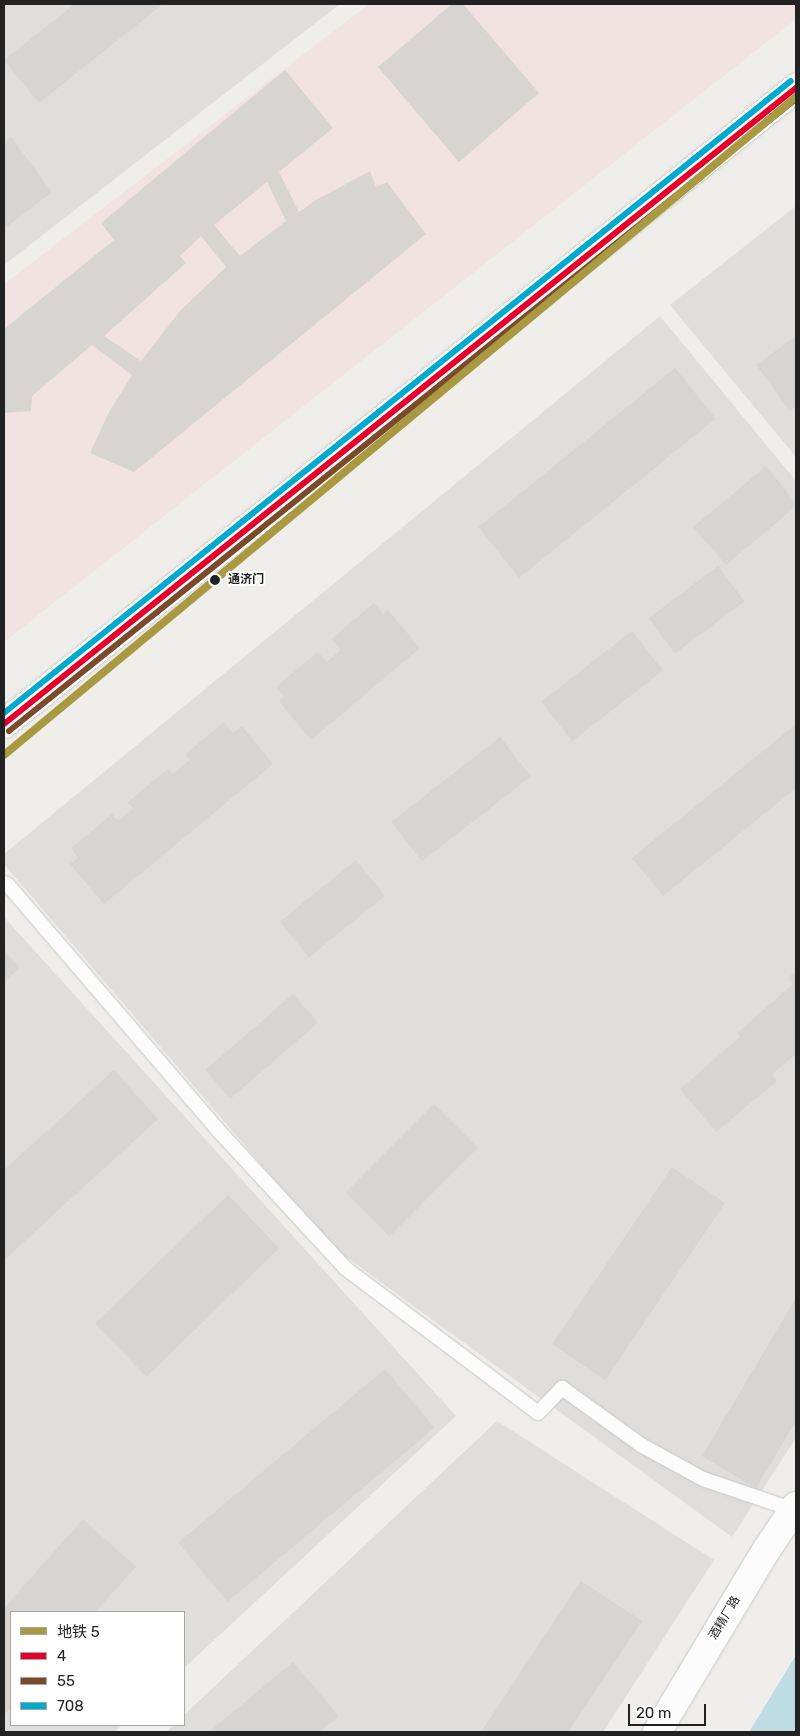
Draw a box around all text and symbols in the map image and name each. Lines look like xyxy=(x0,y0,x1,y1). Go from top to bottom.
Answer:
marker: 通济门 xyxy=(206,571,224,589)
place label: 通济门 xyxy=(228,573,264,587)
street label: 酒精厂路 xyxy=(706,1594,744,1642)
legend xyxy=(10,1611,185,1726)
text: 地铁 5 xyxy=(57,1623,100,1641)
text: 4 xyxy=(57,1647,66,1665)
text: 55 xyxy=(57,1672,75,1690)
scale bar xyxy=(630,1694,708,1726)
text: 708 xyxy=(57,1697,84,1715)
text: 20 m xyxy=(636,1704,671,1722)

